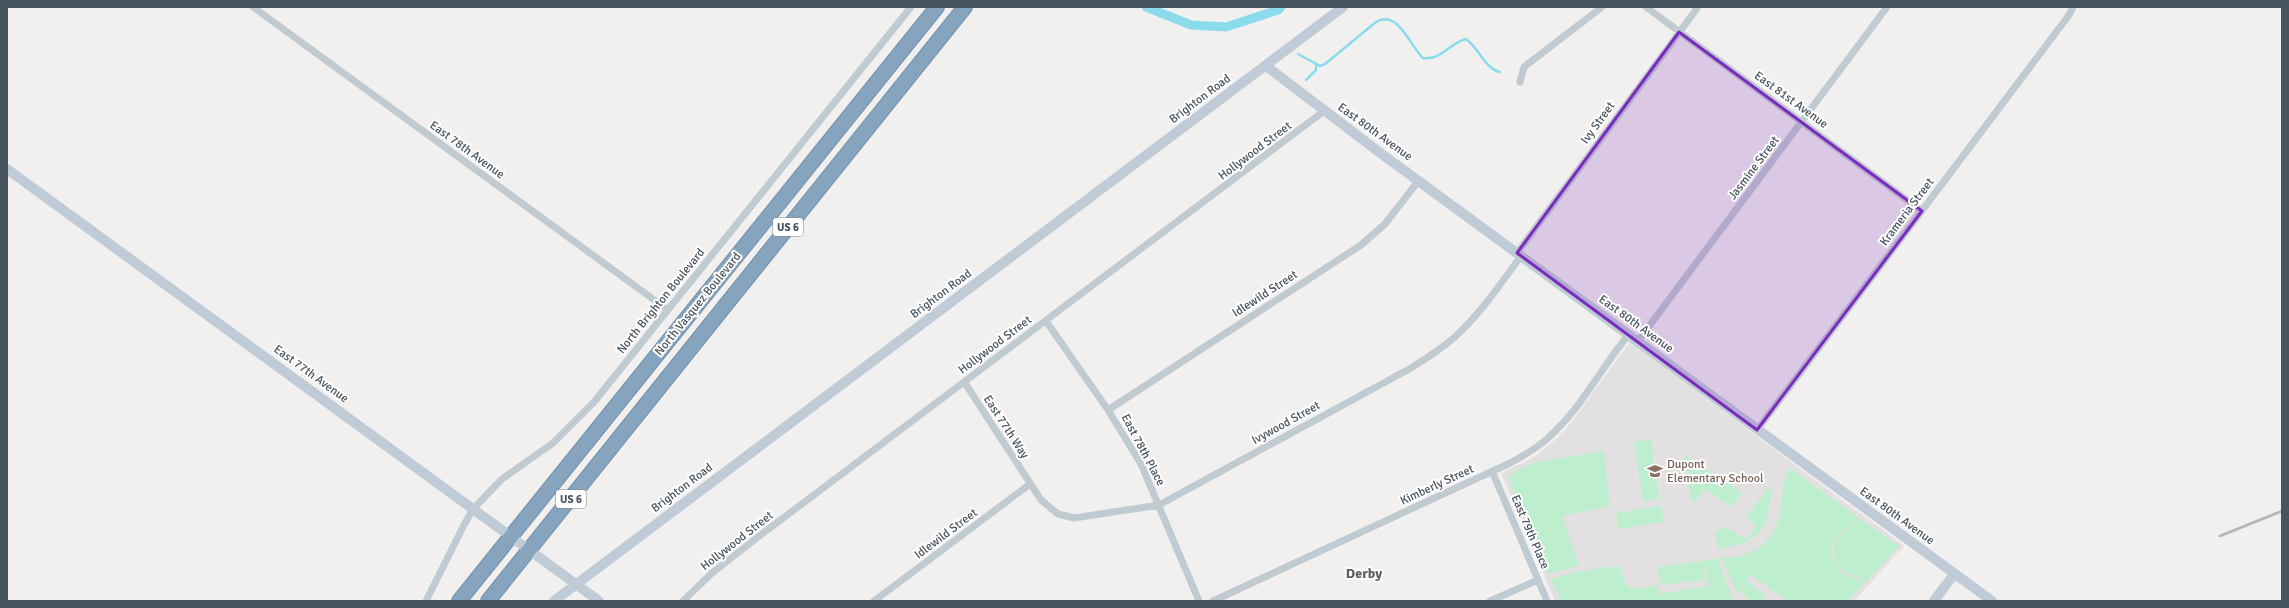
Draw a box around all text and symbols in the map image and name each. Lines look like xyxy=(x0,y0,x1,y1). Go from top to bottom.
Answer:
street label: East 81st Avenue xyxy=(1751,68,1831,132)
street label: Brighton Road xyxy=(1166,71,1234,127)
street label: Ivy Street xyxy=(1578,99,1618,147)
street label: East 80th Avenue xyxy=(1335,100,1415,164)
street label: East 78th Avenue xyxy=(427,118,507,182)
street label: Hollywood Street xyxy=(1215,119,1295,183)
street label: Jasmine Street xyxy=(1725,133,1783,203)
street label: Krameria Street xyxy=(1877,175,1937,249)
road number: US 6 xyxy=(773,218,803,236)
street label: North Brighton Boulevard xyxy=(614,245,708,357)
street label: North Vasquez Boulevard xyxy=(652,249,744,359)
street label: Brighton Road xyxy=(907,266,975,322)
street label: Idlewild Street xyxy=(1229,267,1301,321)
street label: East 80th Avenue xyxy=(1596,292,1676,356)
street label: Hollywood Street xyxy=(955,313,1035,377)
street label: East 77th Avenue xyxy=(271,342,351,406)
street label: East 77th Way xyxy=(980,393,1032,462)
street label: Ivywood Street xyxy=(1249,398,1323,448)
street label: East 78th Place xyxy=(1118,412,1168,488)
place label: Dupont Elementary School xyxy=(1667,457,1764,486)
street label: Brighton Road xyxy=(648,460,716,516)
street label: Kimberly Street xyxy=(1398,461,1476,509)
school or university icon: Dupont Elementary School xyxy=(1646,462,1664,480)
street label: East 80th Avenue xyxy=(1857,484,1937,548)
road number: US 6 xyxy=(556,490,586,508)
street label: East 79th Place xyxy=(1508,493,1552,571)
street label: Idlewild Street xyxy=(912,505,980,563)
street label: Hollywood Street xyxy=(698,508,776,574)
district label: Derby xyxy=(1346,565,1382,582)

